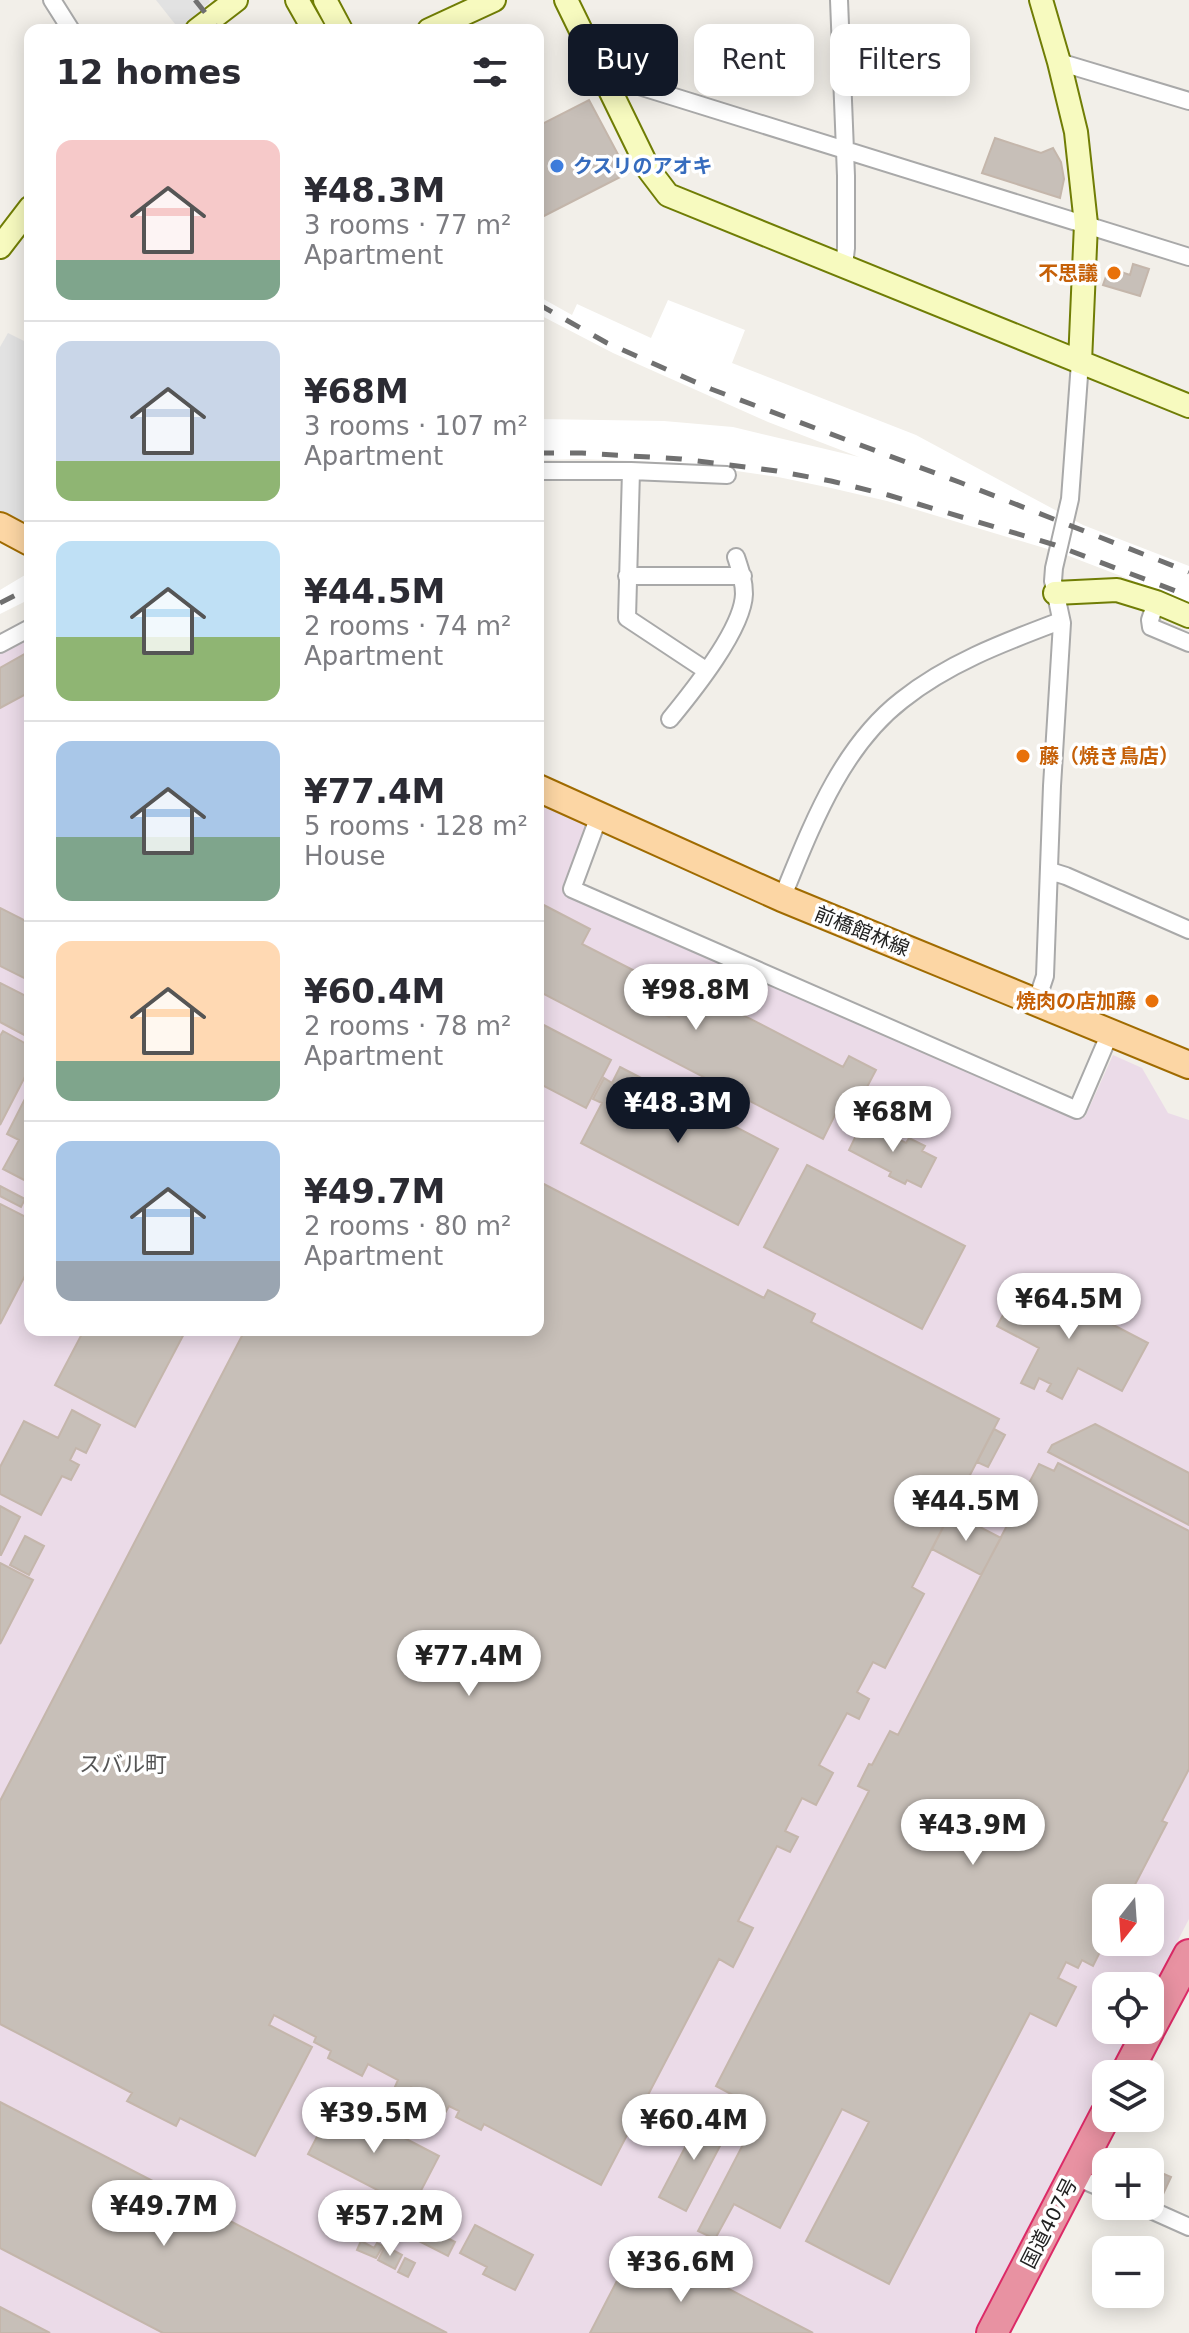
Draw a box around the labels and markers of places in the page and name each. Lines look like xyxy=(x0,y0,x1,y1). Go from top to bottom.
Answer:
place label: クスリのアオキ xyxy=(573,154,712,178)
marker: クスリのアオキ xyxy=(548,157,566,175)
place label: 不思議 xyxy=(1038,261,1098,285)
marker: 不思議 xyxy=(1105,264,1123,282)
place label: 藤（焼き鳥店） xyxy=(1039,744,1179,768)
marker: 藤（焼き鳥店） xyxy=(1014,747,1032,765)
pin: ¥98.8M xyxy=(631,964,761,1032)
place label: 焼肉の店加藤 xyxy=(1016,989,1136,1013)
marker: 焼肉の店加藤 xyxy=(1143,992,1161,1010)
pin: ¥48.3M xyxy=(613,1077,743,1145)
pin: ¥68M xyxy=(846,1086,940,1154)
pin: ¥64.5M xyxy=(1004,1273,1134,1341)
pin: ¥44.5M xyxy=(901,1475,1031,1543)
pin: ¥77.4M xyxy=(404,1630,534,1698)
pin: ¥43.9M xyxy=(908,1799,1038,1867)
pin: ¥39.5M xyxy=(309,2087,439,2155)
pin: ¥60.4M xyxy=(629,2094,759,2162)
pin: ¥49.7M xyxy=(99,2180,229,2248)
pin: ¥57.2M xyxy=(325,2190,455,2258)
pin: ¥36.6M xyxy=(616,2236,746,2304)

